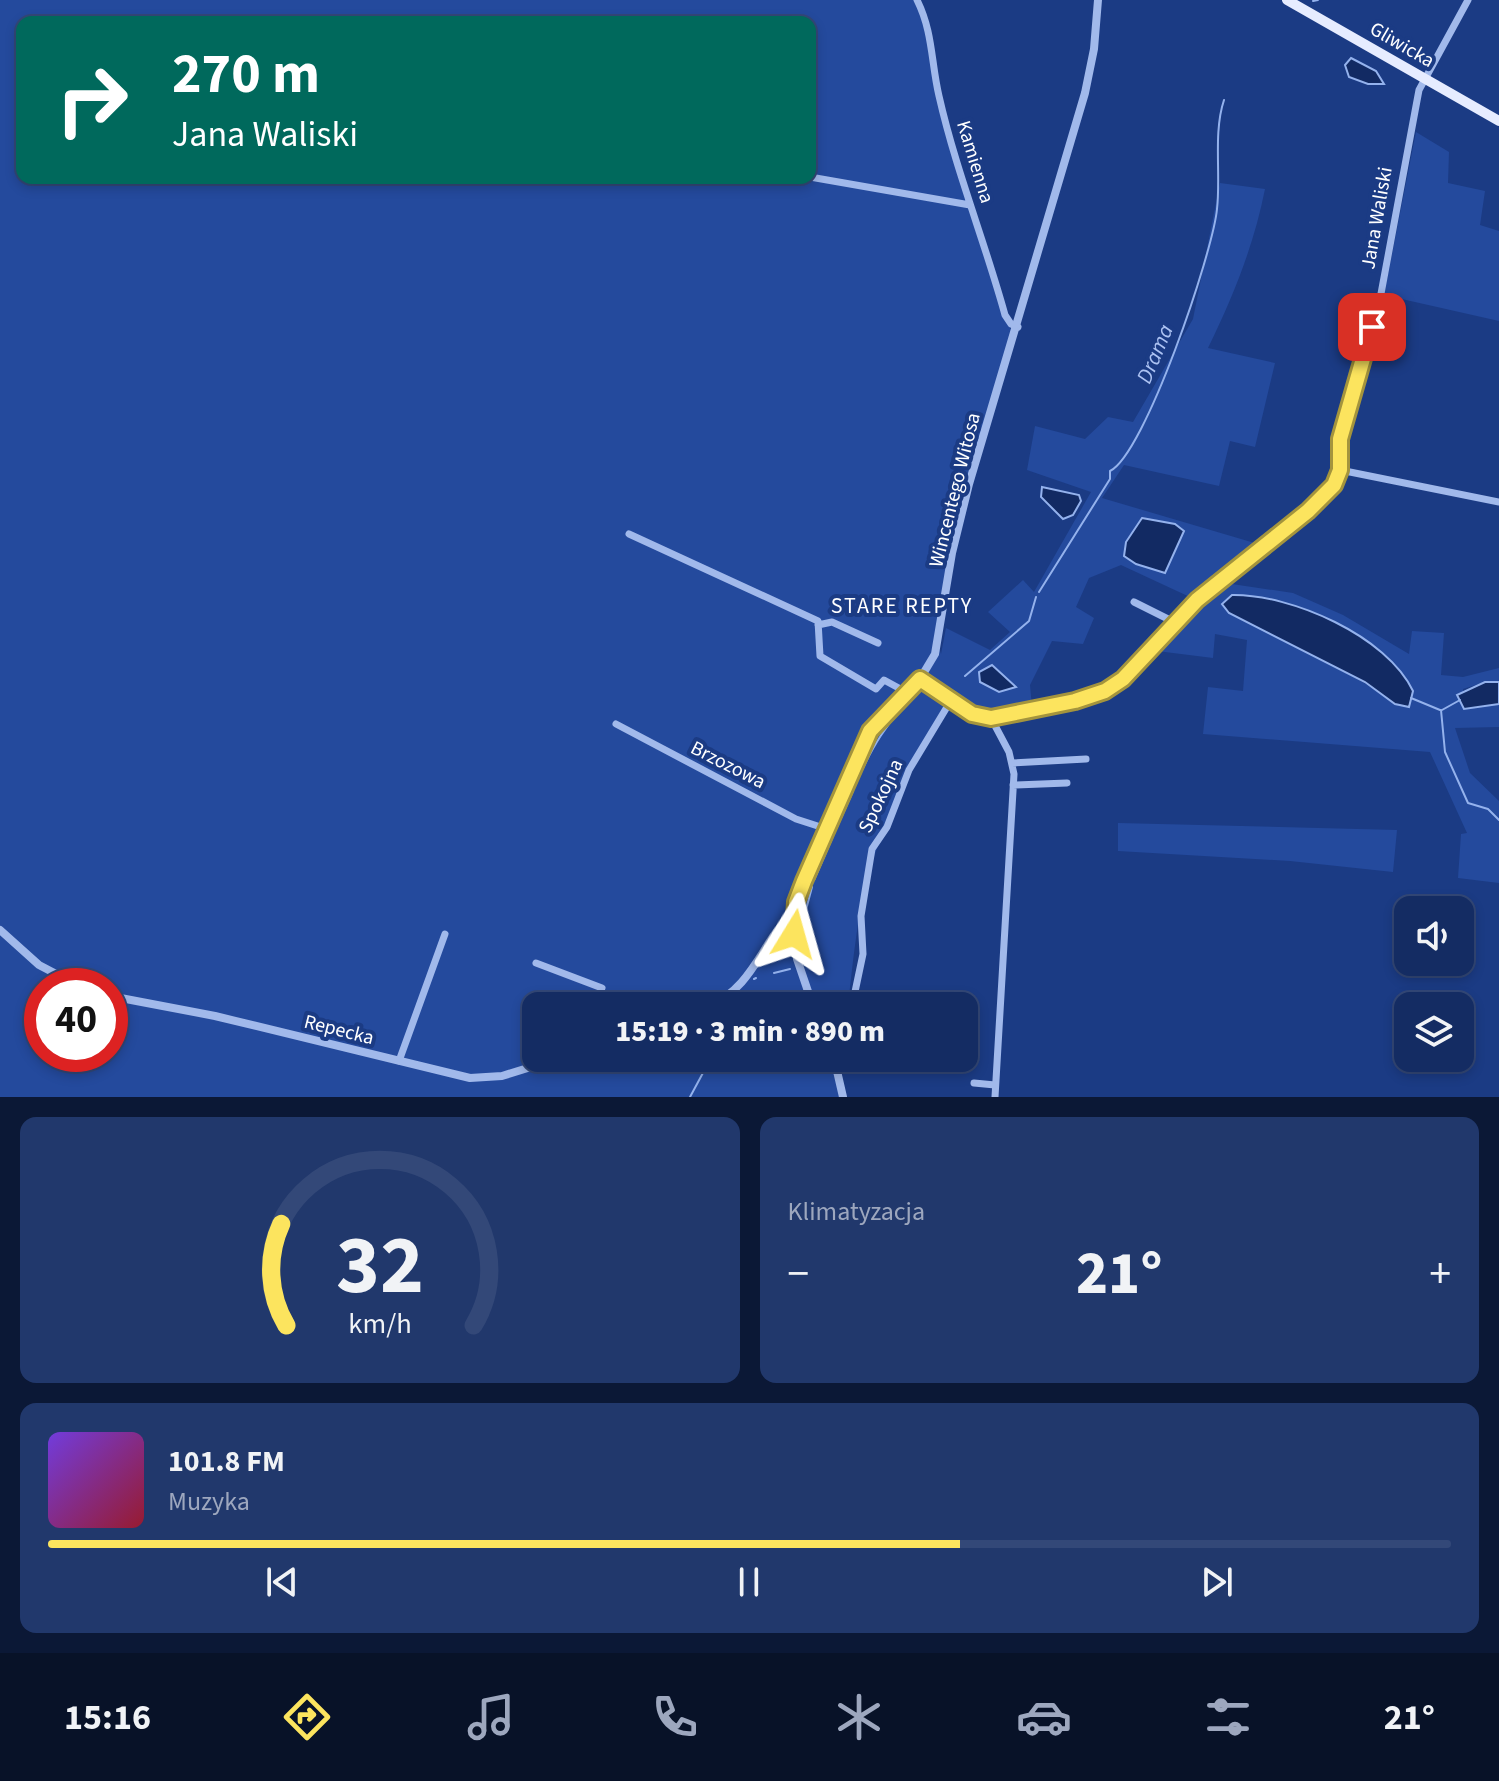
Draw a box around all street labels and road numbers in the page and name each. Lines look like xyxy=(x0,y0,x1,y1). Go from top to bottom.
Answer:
street label: Gliwicka xyxy=(1364,15,1440,75)
street label: Kamienna xyxy=(949,117,1001,207)
street label: Jana Waliski xyxy=(1354,165,1400,271)
street label: Wincentego Witosa xyxy=(922,410,988,570)
street label: Brzozowa xyxy=(686,734,770,796)
street label: Spokojna xyxy=(852,754,910,838)
street label: Repecka xyxy=(301,1008,377,1052)

